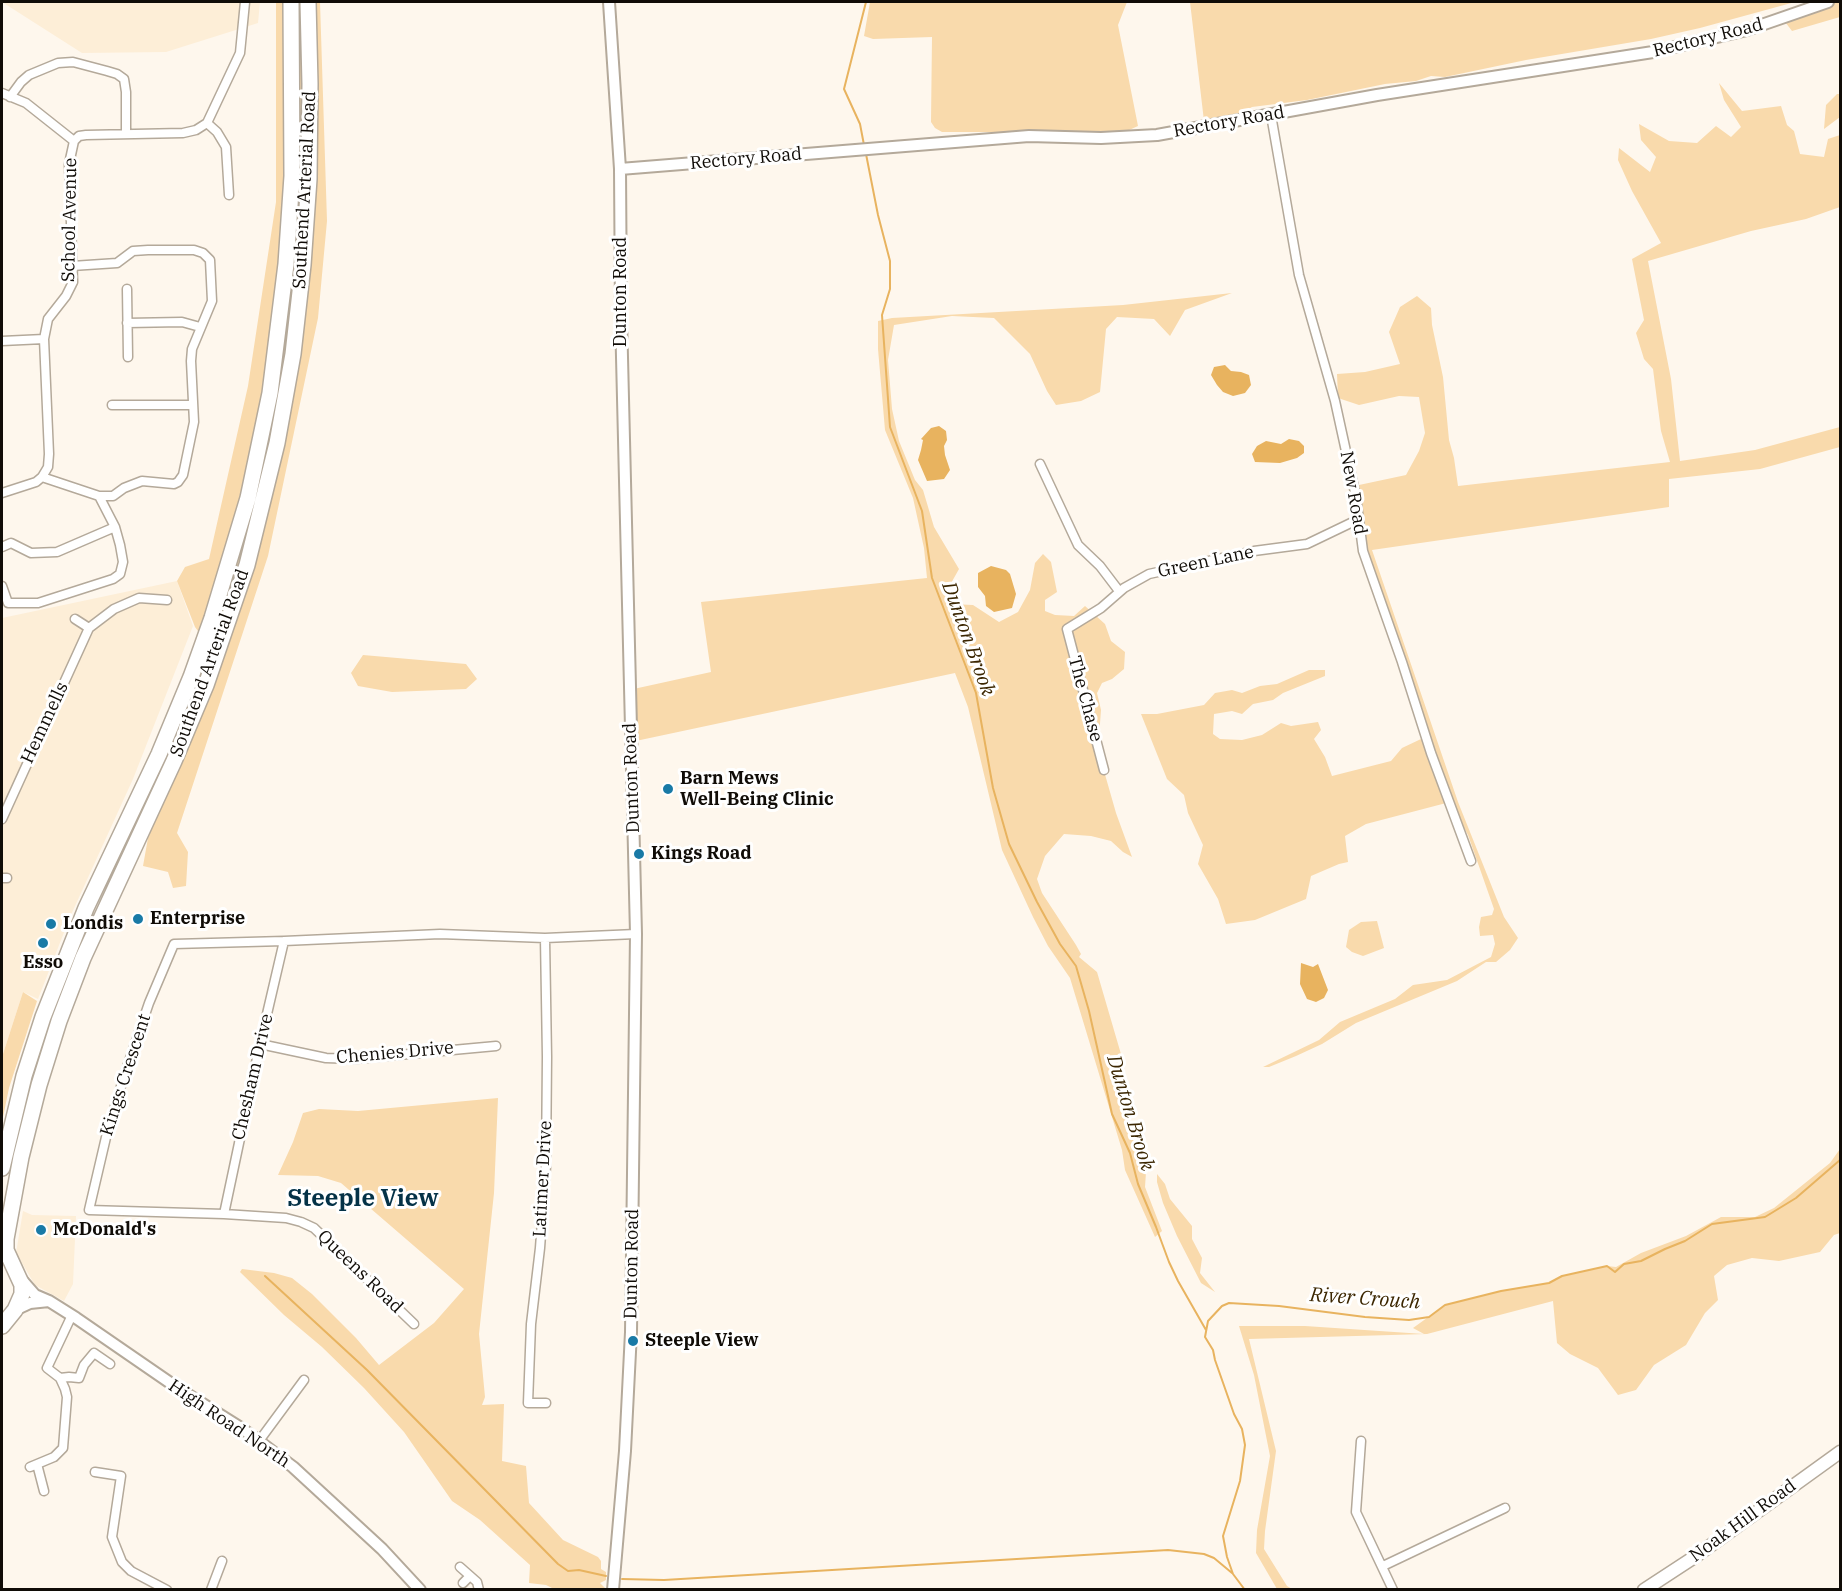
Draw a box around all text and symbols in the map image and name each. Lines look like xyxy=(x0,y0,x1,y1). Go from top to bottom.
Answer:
street label: Rectory Road xyxy=(1651,14,1765,62)
street label: Southend Arterial Road xyxy=(289,90,321,290)
street label: Rectory Road xyxy=(1172,102,1286,142)
street label: Rectory Road xyxy=(689,143,803,175)
street label: School Avenue xyxy=(58,158,82,282)
street label: Dunton Road xyxy=(610,237,632,347)
street label: New Road xyxy=(1335,449,1371,537)
street label: Green Lane xyxy=(1156,541,1256,583)
street label: Southend Arterial Road xyxy=(166,566,254,760)
water label: Dunton Brook xyxy=(936,579,1000,699)
street label: The Chase xyxy=(1063,654,1107,744)
street label: Hemmells xyxy=(17,679,73,767)
street label: Dunton Road xyxy=(619,722,645,834)
place label: Barn Mews Well-Being Clinic xyxy=(680,768,834,810)
marker: Barn Mews Well-Being Clinic xyxy=(661,782,675,796)
place label: Kings Road xyxy=(651,843,752,865)
marker: Kings Road xyxy=(632,847,646,861)
place label: Enterprise xyxy=(150,908,245,930)
marker: Enterprise xyxy=(131,912,145,926)
place label: Londis xyxy=(63,913,123,935)
marker: Londis xyxy=(44,917,58,931)
marker: Esso xyxy=(36,936,50,950)
place label: Esso xyxy=(23,952,63,974)
street label: Kings Crescent xyxy=(96,1011,156,1139)
street label: Chesham Drive xyxy=(228,1012,278,1142)
street label: Chenies Drive xyxy=(335,1037,455,1069)
water label: Dunton Brook xyxy=(1101,1052,1159,1174)
street label: Latimer Drive xyxy=(529,1120,557,1238)
district label: Steeple View xyxy=(287,1185,439,1213)
street label: Dunton Road xyxy=(620,1209,644,1319)
place label: McDonald's xyxy=(53,1219,156,1241)
marker: McDonald's xyxy=(34,1223,48,1237)
street label: Queens Road xyxy=(313,1226,407,1318)
water label: River Crouch xyxy=(1309,1283,1421,1315)
place label: Steeple View xyxy=(645,1330,759,1352)
marker: Steeple View xyxy=(626,1334,640,1348)
street label: High Road North xyxy=(164,1375,294,1473)
street label: Noak Hill Road xyxy=(1685,1475,1801,1567)

